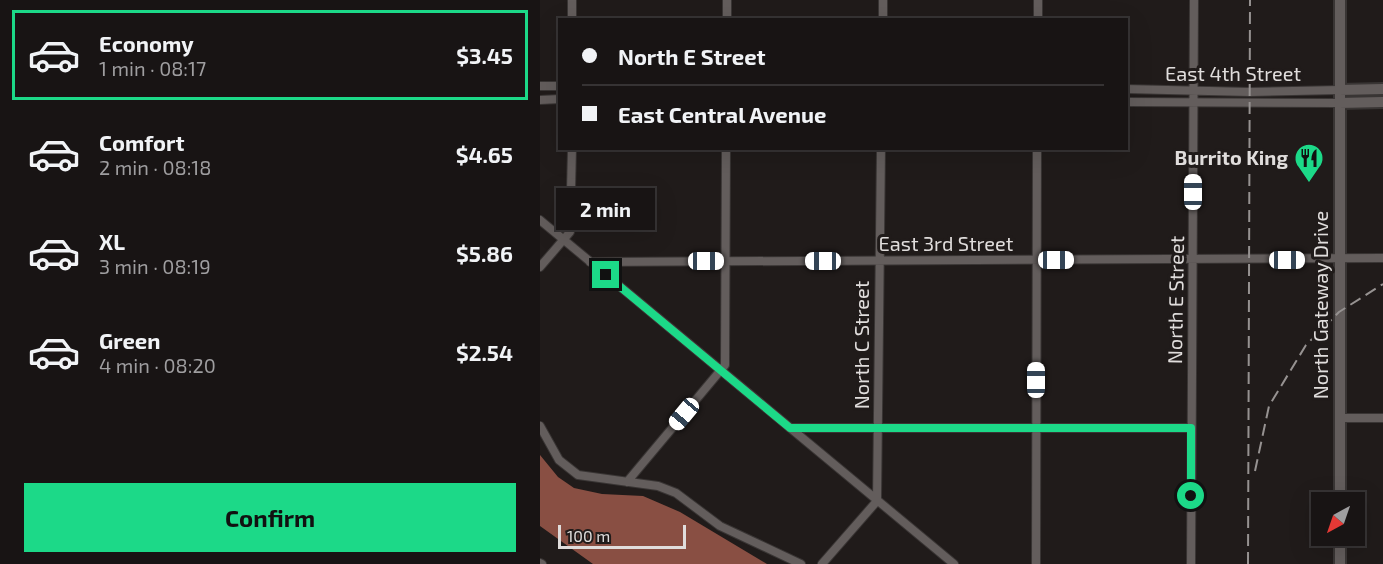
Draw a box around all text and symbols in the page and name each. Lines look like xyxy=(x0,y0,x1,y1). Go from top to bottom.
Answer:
icon: car xyxy=(27,28,81,82)
text: Economy xyxy=(99,30,194,56)
text: $3.45 xyxy=(456,42,513,68)
text: North E Street xyxy=(618,43,766,69)
text: 1 min · 08:17 xyxy=(99,56,206,80)
street label: East 4th Street xyxy=(1165,61,1301,85)
text: East Central Avenue xyxy=(618,101,826,127)
icon: car xyxy=(27,127,81,181)
text: Comfort xyxy=(99,129,184,155)
text: $4.65 xyxy=(456,141,513,167)
restaurant icon: Burrito King xyxy=(1293,142,1325,184)
place label: Burrito King xyxy=(1175,145,1288,169)
text: 2 min · 08:18 xyxy=(99,155,211,179)
car xyxy=(1184,174,1202,210)
callout: 2 min xyxy=(556,188,656,230)
text: 2 min xyxy=(580,197,631,221)
street label: North Gateway Drive xyxy=(1308,211,1332,399)
icon: car xyxy=(27,226,81,280)
text: XL xyxy=(99,228,125,254)
street label: East 3rd Street xyxy=(879,231,1014,255)
street label: North E Street xyxy=(1162,235,1188,364)
text: $5.86 xyxy=(456,240,513,266)
car xyxy=(1038,251,1074,269)
car xyxy=(1269,251,1305,269)
car xyxy=(688,252,724,270)
car xyxy=(805,252,841,270)
text: 3 min · 08:19 xyxy=(99,254,211,278)
route end xyxy=(592,261,619,288)
street label: North C Street xyxy=(849,280,873,409)
icon: car xyxy=(27,325,81,379)
text: Green xyxy=(99,327,161,353)
text: $2.54 xyxy=(456,339,513,365)
text: 4 min · 08:20 xyxy=(99,353,216,377)
car xyxy=(1027,362,1045,398)
car xyxy=(666,394,702,434)
route start xyxy=(1177,482,1204,509)
button: Confirm xyxy=(24,483,516,552)
north arrow xyxy=(1311,492,1365,546)
map controls xyxy=(1311,492,1365,546)
scale bar xyxy=(558,522,686,550)
text: 100 m xyxy=(567,526,610,545)

